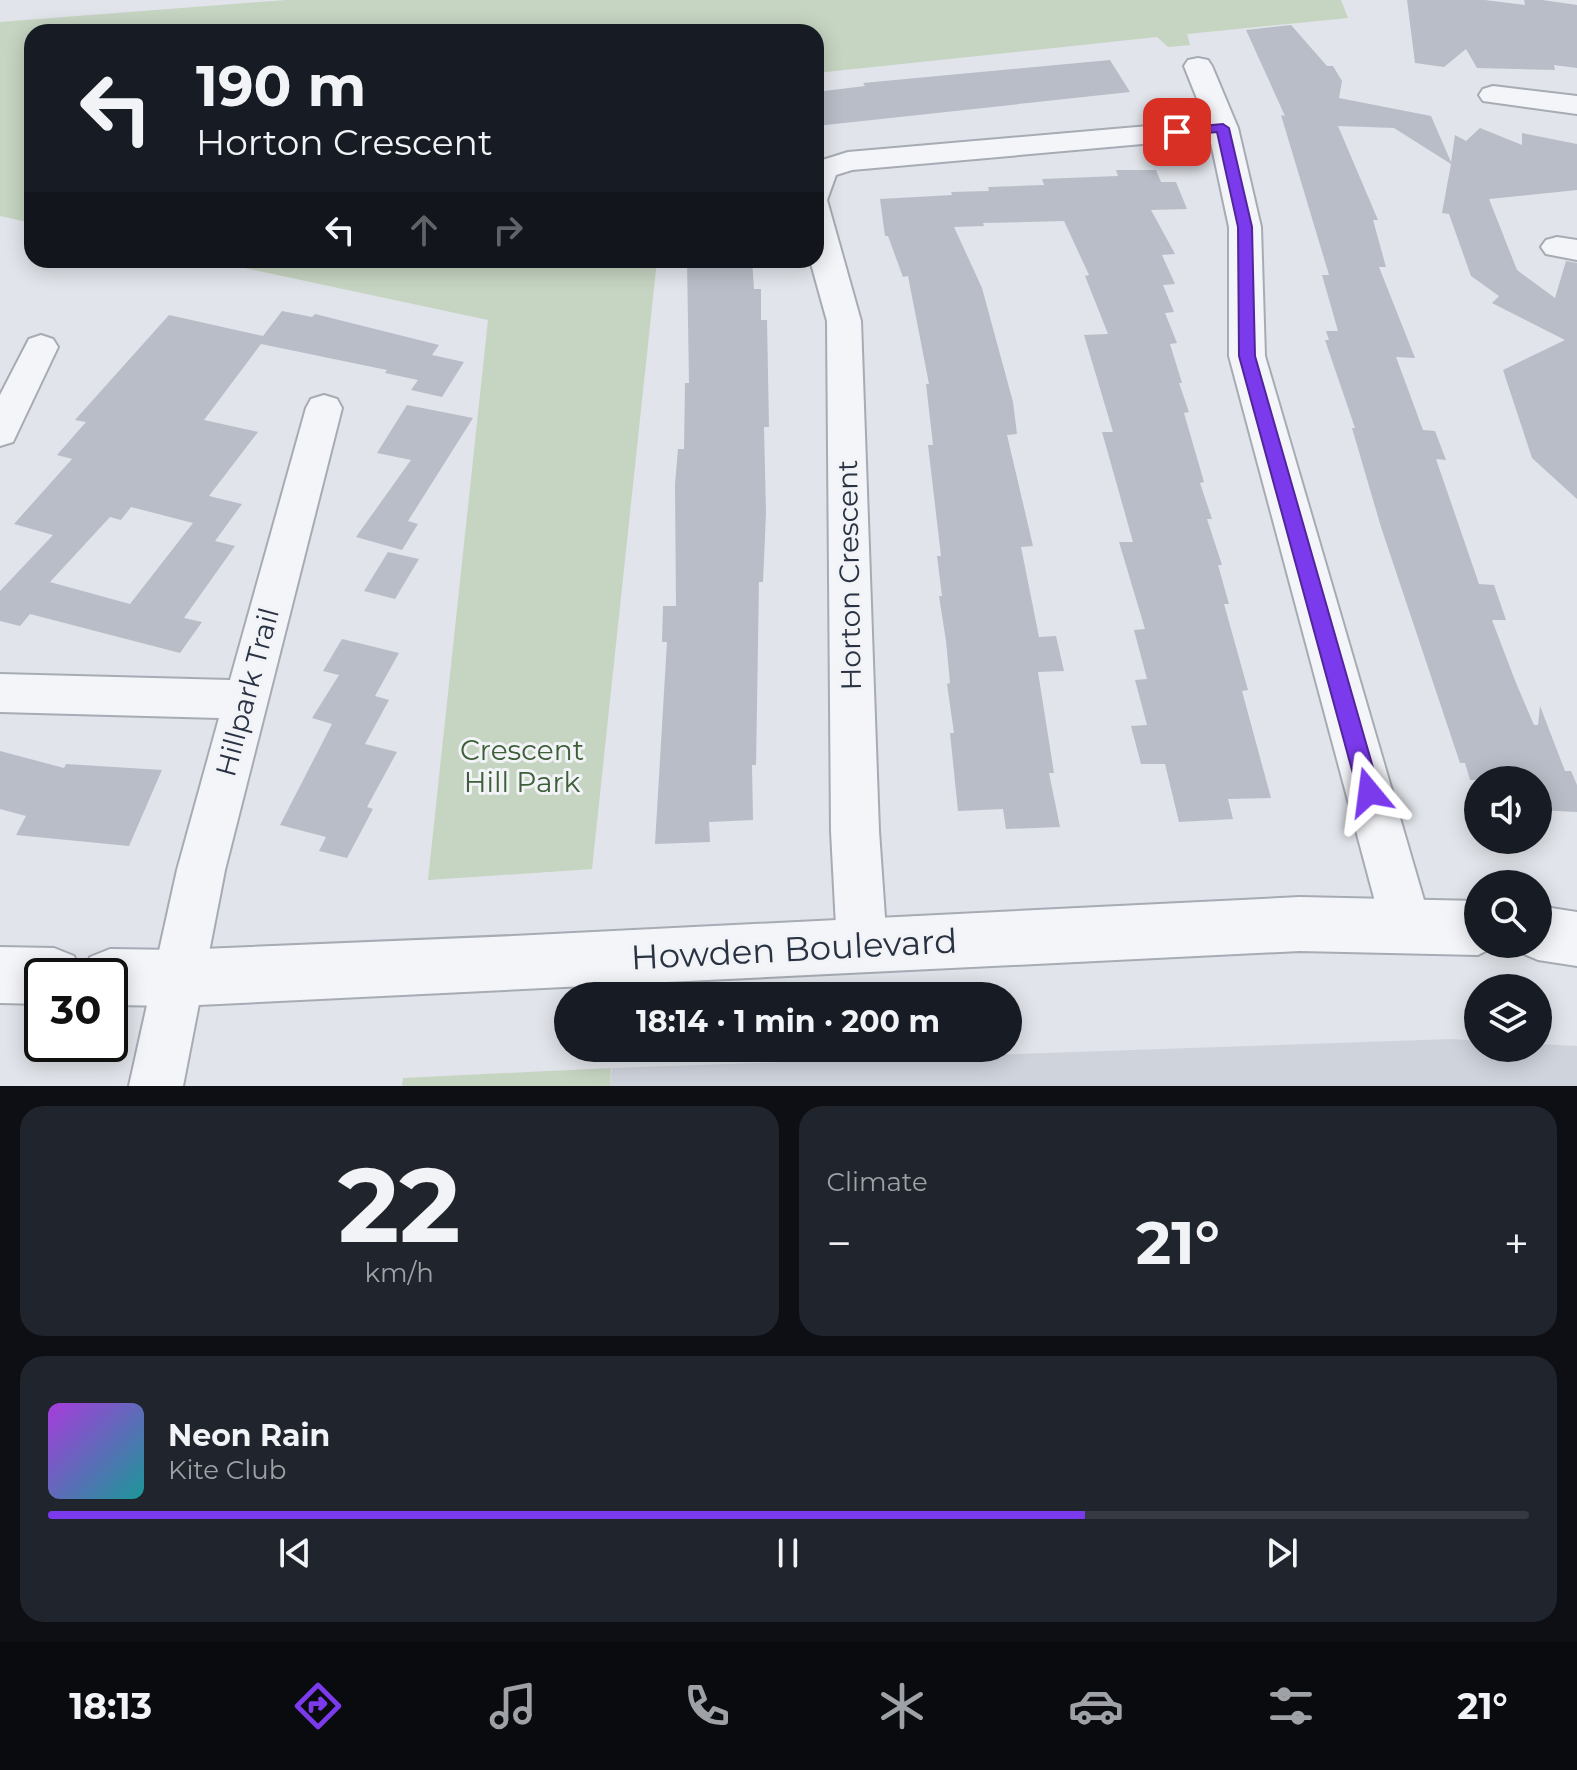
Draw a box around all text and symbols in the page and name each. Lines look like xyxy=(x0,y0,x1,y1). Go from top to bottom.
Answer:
text: 190 m xyxy=(196,52,366,120)
icon: left xyxy=(64,56,168,160)
pin xyxy=(1143,98,1211,166)
icon: arrive xyxy=(1155,110,1199,154)
text: Horton Crescent xyxy=(196,120,493,164)
icon: left xyxy=(318,208,362,252)
icon: ahead xyxy=(402,208,446,252)
icon: right xyxy=(486,208,530,252)
street label: Horton Crescent xyxy=(830,459,868,691)
street label: Hillpark Trail xyxy=(208,604,286,780)
park label: Crescent Hill Park xyxy=(460,733,584,799)
position arrow xyxy=(1327,750,1411,834)
map controls xyxy=(1464,766,1552,1062)
button: sound xyxy=(1464,766,1552,854)
button: search xyxy=(1464,870,1552,958)
street label: Howden Boulevard xyxy=(630,919,958,979)
speed limit sign: 30 xyxy=(24,958,128,1062)
button: layers xyxy=(1464,974,1552,1062)
text: 18:14 · 1 min · 200 m xyxy=(636,1003,940,1040)
text: 22 xyxy=(338,1141,461,1268)
text: Climate xyxy=(827,1166,928,1198)
text: 21° xyxy=(1136,1206,1220,1279)
text: − xyxy=(827,1216,852,1270)
text: + xyxy=(1504,1216,1529,1270)
text: km/h xyxy=(365,1257,434,1289)
text: Neon Rain xyxy=(168,1417,330,1454)
text: Kite Club xyxy=(168,1454,286,1486)
icon: previous xyxy=(273,1531,317,1575)
icon: pause xyxy=(766,1531,810,1575)
icon: next xyxy=(1260,1531,1304,1575)
icon: directions xyxy=(290,1678,346,1734)
icon: music xyxy=(485,1678,541,1734)
icon: phone xyxy=(679,1678,735,1734)
icon: climate xyxy=(874,1678,930,1734)
icon: car xyxy=(1068,1678,1124,1734)
icon: filters xyxy=(1263,1678,1319,1734)
text: 18:13 xyxy=(69,1684,152,1728)
text: 21° xyxy=(1457,1684,1508,1728)

